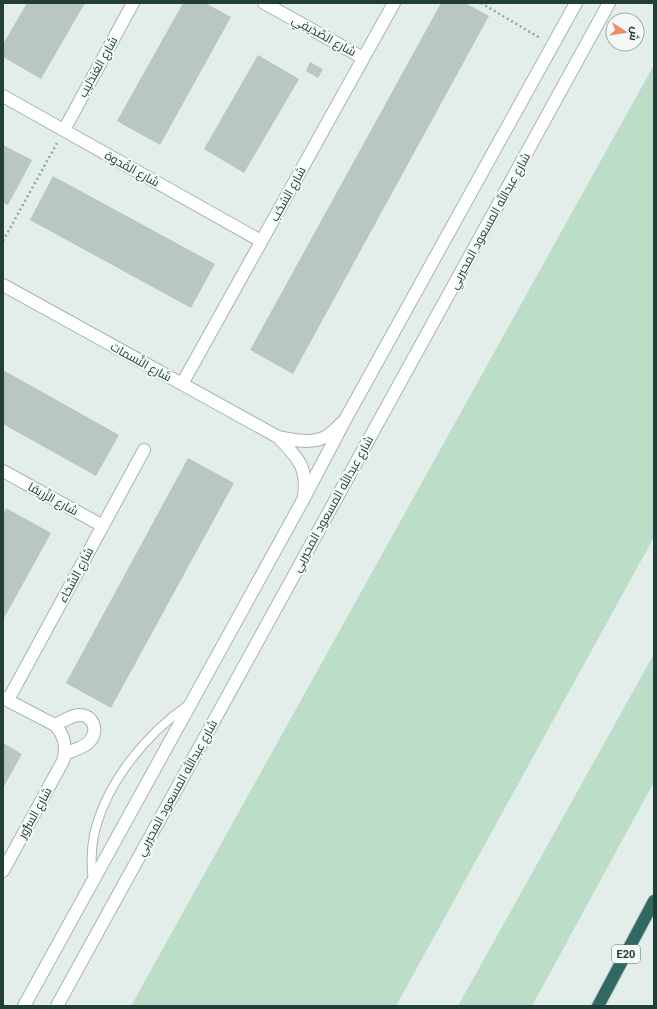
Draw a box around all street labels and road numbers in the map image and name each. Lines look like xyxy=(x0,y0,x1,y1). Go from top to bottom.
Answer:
street label: شارع الصِّدَيفِي xyxy=(288,13,358,62)
street label: شارع العَندَليب xyxy=(76,34,121,100)
street label: شارع القُدوة xyxy=(102,148,162,191)
street label: شارع عبدالله المسعود المحيربي xyxy=(446,150,536,293)
street label: شارع السُحُب xyxy=(267,164,310,224)
street label: شارع النَّسمات xyxy=(108,339,174,385)
street label: شارع عبدالله المسعود المحيربي xyxy=(289,433,379,576)
street label: شارع الزِّريقا xyxy=(25,478,81,519)
street label: شارع السَّخاء xyxy=(56,545,97,605)
street label: شارع عبدالله المسعود المحيربي xyxy=(133,717,223,860)
street label: شارع السُّرُور xyxy=(15,785,56,842)
road number: E20 xyxy=(612,945,640,963)

